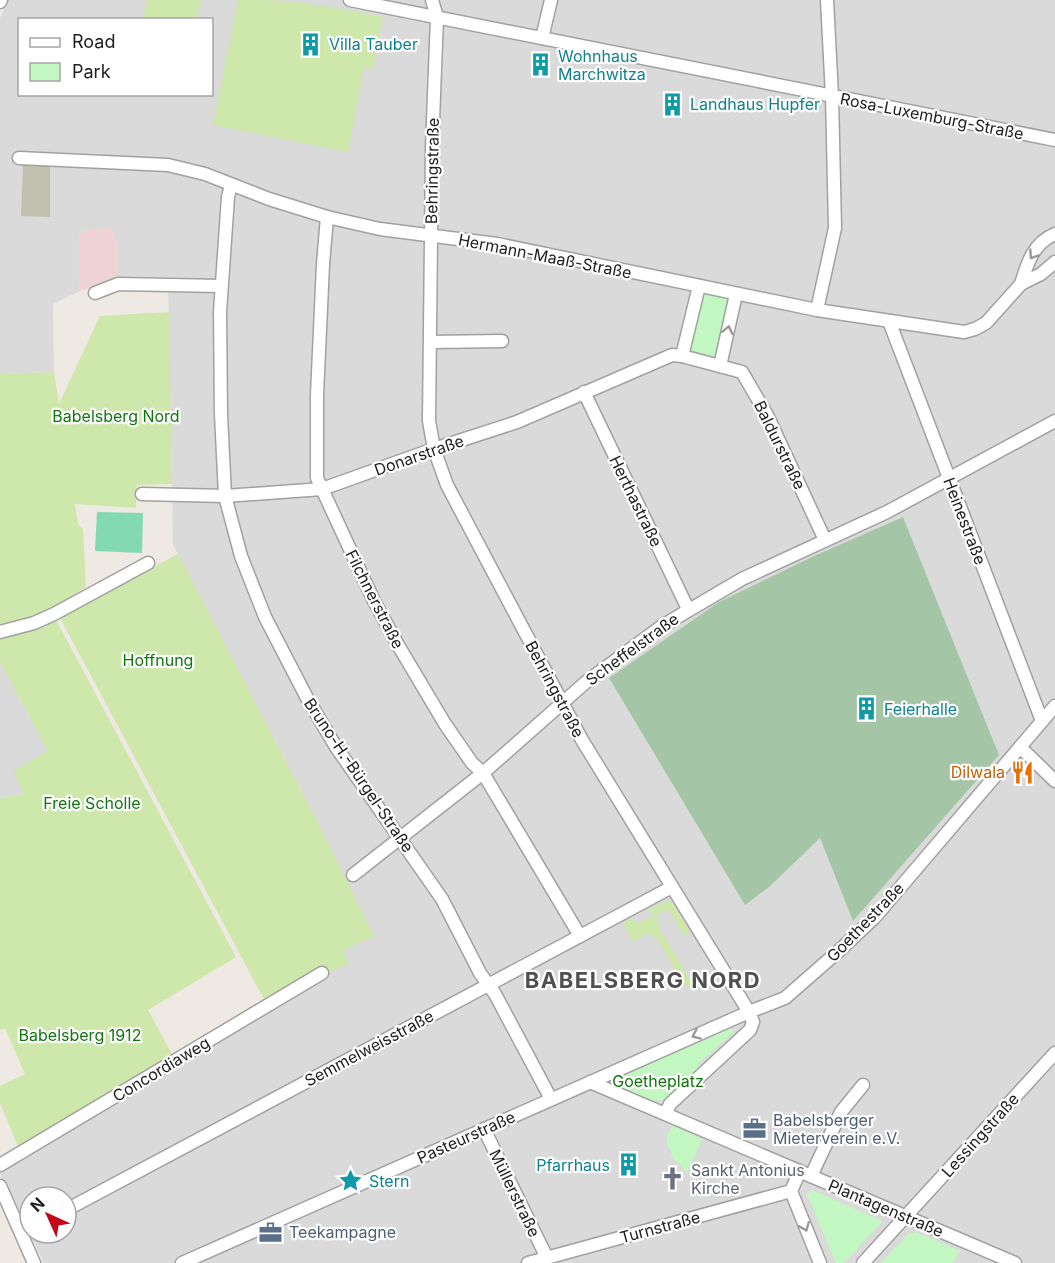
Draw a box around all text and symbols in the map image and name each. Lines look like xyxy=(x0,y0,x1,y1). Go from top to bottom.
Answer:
legend xyxy=(18,18,213,96)
text: Road xyxy=(72,31,115,52)
building icon: Villa Tauber xyxy=(298,31,324,57)
place label: Villa Tauber xyxy=(329,34,418,54)
place label: Wohnhaus Marchwitza xyxy=(558,46,646,84)
building icon: Wohnhaus Marchwitza xyxy=(527,52,553,78)
text: Park xyxy=(72,61,111,82)
street label: Rosa-Luxemburg-Straße xyxy=(839,88,1025,144)
building icon: Landhaus Hupfer xyxy=(659,91,685,117)
place label: Landhaus Hupfer xyxy=(690,94,820,114)
street label: Behringstraße xyxy=(421,118,443,224)
street label: Hermann-Maaß-Straße xyxy=(457,229,633,283)
one-way arrow xyxy=(1029,249,1040,260)
one-way arrow xyxy=(721,325,734,335)
street label: Baldurstraße xyxy=(750,397,810,493)
park label: Babelsberg Nord xyxy=(52,406,180,426)
street label: Donarstraße xyxy=(372,430,466,480)
street label: Herthastraße xyxy=(605,452,667,550)
street label: Heinestraße xyxy=(939,475,991,567)
street label: Filchnerstraße xyxy=(341,546,409,652)
street label: Scheffelstraße xyxy=(582,609,682,689)
street label: Behringstraße xyxy=(521,637,589,741)
park label: Hoffnung xyxy=(123,650,193,670)
street label: Bruno-H.-Bürgel-Straße xyxy=(300,694,418,856)
building icon: Feierhalle xyxy=(853,696,879,722)
place label: Feierhalle xyxy=(884,699,957,719)
restaurant icon: Dilwala xyxy=(1010,759,1036,785)
place label: Dilwala xyxy=(951,762,1005,782)
park label: Freie Scholle xyxy=(43,793,141,813)
street label: Goethestraße xyxy=(822,878,908,966)
district label: BABELSBERG NORD xyxy=(525,967,761,993)
street label: Semmelweisstraße xyxy=(301,1006,437,1090)
park label: Babelsberg 1912 xyxy=(19,1025,141,1045)
one-way arrow xyxy=(691,1028,702,1040)
street label: Concordiaweg xyxy=(109,1032,213,1106)
park label: Goetheplatz xyxy=(612,1071,704,1091)
street label: Lessingstraße xyxy=(937,1089,1023,1181)
street label: Pasteurstraße xyxy=(414,1106,518,1168)
place label: Babelsberger Mieterverein e.V. xyxy=(773,1110,900,1148)
office icon: Babelsberger Mieterverein e.V. xyxy=(742,1116,768,1142)
street label: Müllerstraße xyxy=(485,1146,545,1240)
building icon: Pfarrhaus xyxy=(615,1152,641,1178)
place label: Pfarrhaus xyxy=(536,1155,610,1175)
place label: Sankt Antonius Kirche xyxy=(691,1160,805,1198)
church icon: Sankt Antonius Kirche xyxy=(660,1166,686,1192)
place icon: Stern xyxy=(338,1168,364,1194)
place label: Stern xyxy=(369,1171,409,1191)
street label: Plantagenstraße xyxy=(825,1175,947,1241)
north arrow xyxy=(18,1185,78,1245)
text: N xyxy=(26,1193,49,1216)
street label: Turnstraße xyxy=(618,1207,702,1247)
office icon: Teekampagne xyxy=(258,1219,284,1245)
one-way arrow xyxy=(798,1221,811,1232)
place label: Teekampagne xyxy=(289,1222,396,1242)

